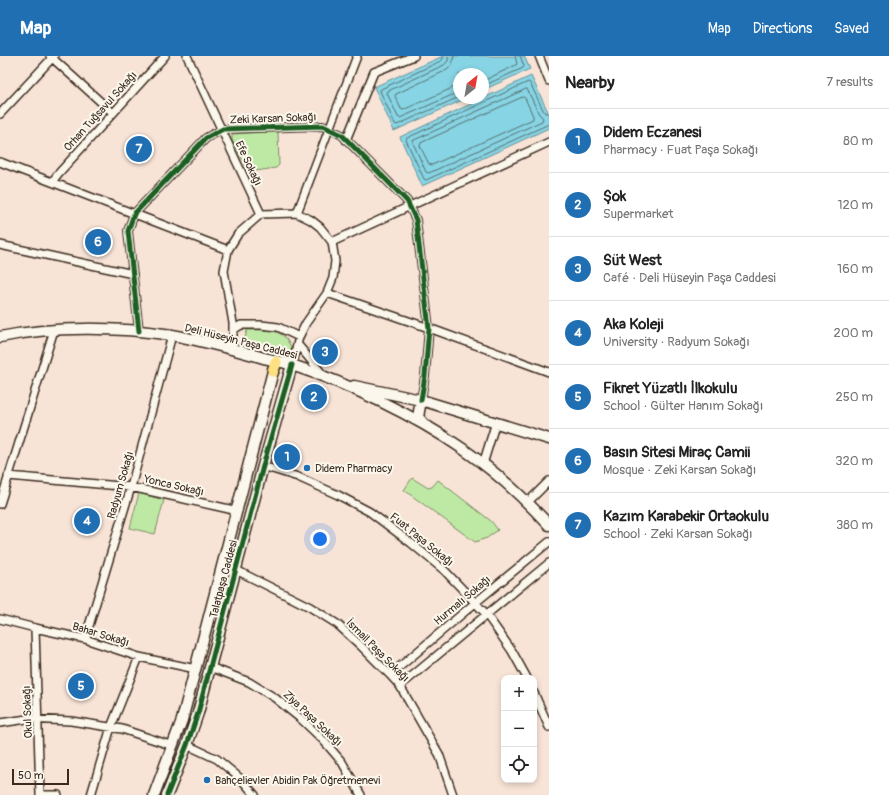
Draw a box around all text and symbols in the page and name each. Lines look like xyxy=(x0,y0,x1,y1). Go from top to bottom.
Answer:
text: Map xyxy=(20,16,51,40)
text: Map xyxy=(708,20,731,37)
text: Directions xyxy=(753,20,812,37)
text: Saved xyxy=(834,20,869,37)
north arrow xyxy=(453,68,489,104)
street label: Orhan Tuğsavul Sokağı xyxy=(61,69,140,154)
text: Nearby xyxy=(565,72,614,93)
text: 7 results xyxy=(826,74,873,90)
street label: Zeki Karsan Sokağı xyxy=(230,110,317,127)
text: Didem Eczanesi xyxy=(603,123,701,142)
text: 1 xyxy=(575,133,581,149)
text: 80 m xyxy=(843,133,873,149)
pin: 7 xyxy=(126,134,152,164)
street label: Efe Sokağı xyxy=(232,139,265,188)
text: Pharmacy · Fuat Paşa Sokağı xyxy=(603,142,758,158)
text: Şok xyxy=(603,187,626,206)
text: 2 xyxy=(574,197,582,213)
text: 120 m xyxy=(837,197,873,213)
text: Supermarket xyxy=(603,206,674,222)
pin: 6 xyxy=(85,227,111,257)
text: Süt West xyxy=(603,251,662,270)
text: 3 xyxy=(574,261,582,277)
text: 160 m xyxy=(837,261,873,277)
text: Café · Deli Hüseyin Paşa Caddesi xyxy=(603,270,776,286)
text: Aka Koleji xyxy=(603,315,663,334)
street label: Deli Hüseyin Paşa Caddesi xyxy=(183,321,299,362)
text: 4 xyxy=(574,325,582,341)
text: 200 m xyxy=(834,325,873,341)
text: University · Radyum Sokağı xyxy=(603,334,750,350)
pin: 3 xyxy=(312,337,338,367)
text: Fikret Yüzatlı İlkokulu xyxy=(603,379,737,398)
pin: 2 xyxy=(301,382,327,412)
text: 5 xyxy=(574,389,582,405)
text: 250 m xyxy=(835,389,873,405)
text: School · Gülter Hanım Sokağı xyxy=(603,398,763,414)
pin: 1 xyxy=(274,442,300,472)
text: Basın Sitesi Miraç Camii xyxy=(603,443,750,462)
street label: Radyum Sokağı xyxy=(105,450,136,520)
text: 6 xyxy=(574,453,582,469)
text: 320 m xyxy=(835,453,873,469)
place label: Didem Pharmacy xyxy=(315,462,393,475)
text: Mosque · Zeki Karsan Sokağı xyxy=(603,462,756,478)
marker: Didem Pharmacy xyxy=(302,463,312,473)
street label: Yonca Sokağı xyxy=(142,472,205,499)
pin: 4 xyxy=(74,506,100,536)
text: Kazım Karabekir Ortaokulu xyxy=(603,507,769,526)
street label: Fuat Paşa Sokağı xyxy=(387,510,456,569)
text: 7 xyxy=(575,517,581,533)
text: 380 m xyxy=(836,517,873,533)
text: School · Zeki Karsan Sokağı xyxy=(603,526,753,542)
your location xyxy=(310,529,330,549)
street label: Talatpaşa Caddesi xyxy=(207,539,240,620)
street label: Hurmalı Sokağı xyxy=(431,573,493,628)
street label: İsmail Paşa Sokağı xyxy=(343,616,412,685)
street label: Bahar Sokağı xyxy=(71,620,131,649)
pin: 5 xyxy=(68,671,94,701)
map controls xyxy=(501,675,537,783)
button: + xyxy=(501,675,537,711)
street label: Okul Sokağı xyxy=(20,685,35,739)
street label: Ziya Paşa Sokağı xyxy=(281,688,345,749)
button: − xyxy=(501,711,537,747)
button: locate xyxy=(501,747,537,783)
scale bar xyxy=(12,767,69,786)
text: 50 m xyxy=(18,769,44,782)
place label: Bahçelievler Abidin Pak Öğretmenevi xyxy=(215,774,380,787)
marker: Bahçelievler Abidin Pak Öğretmenevi xyxy=(202,775,212,785)

